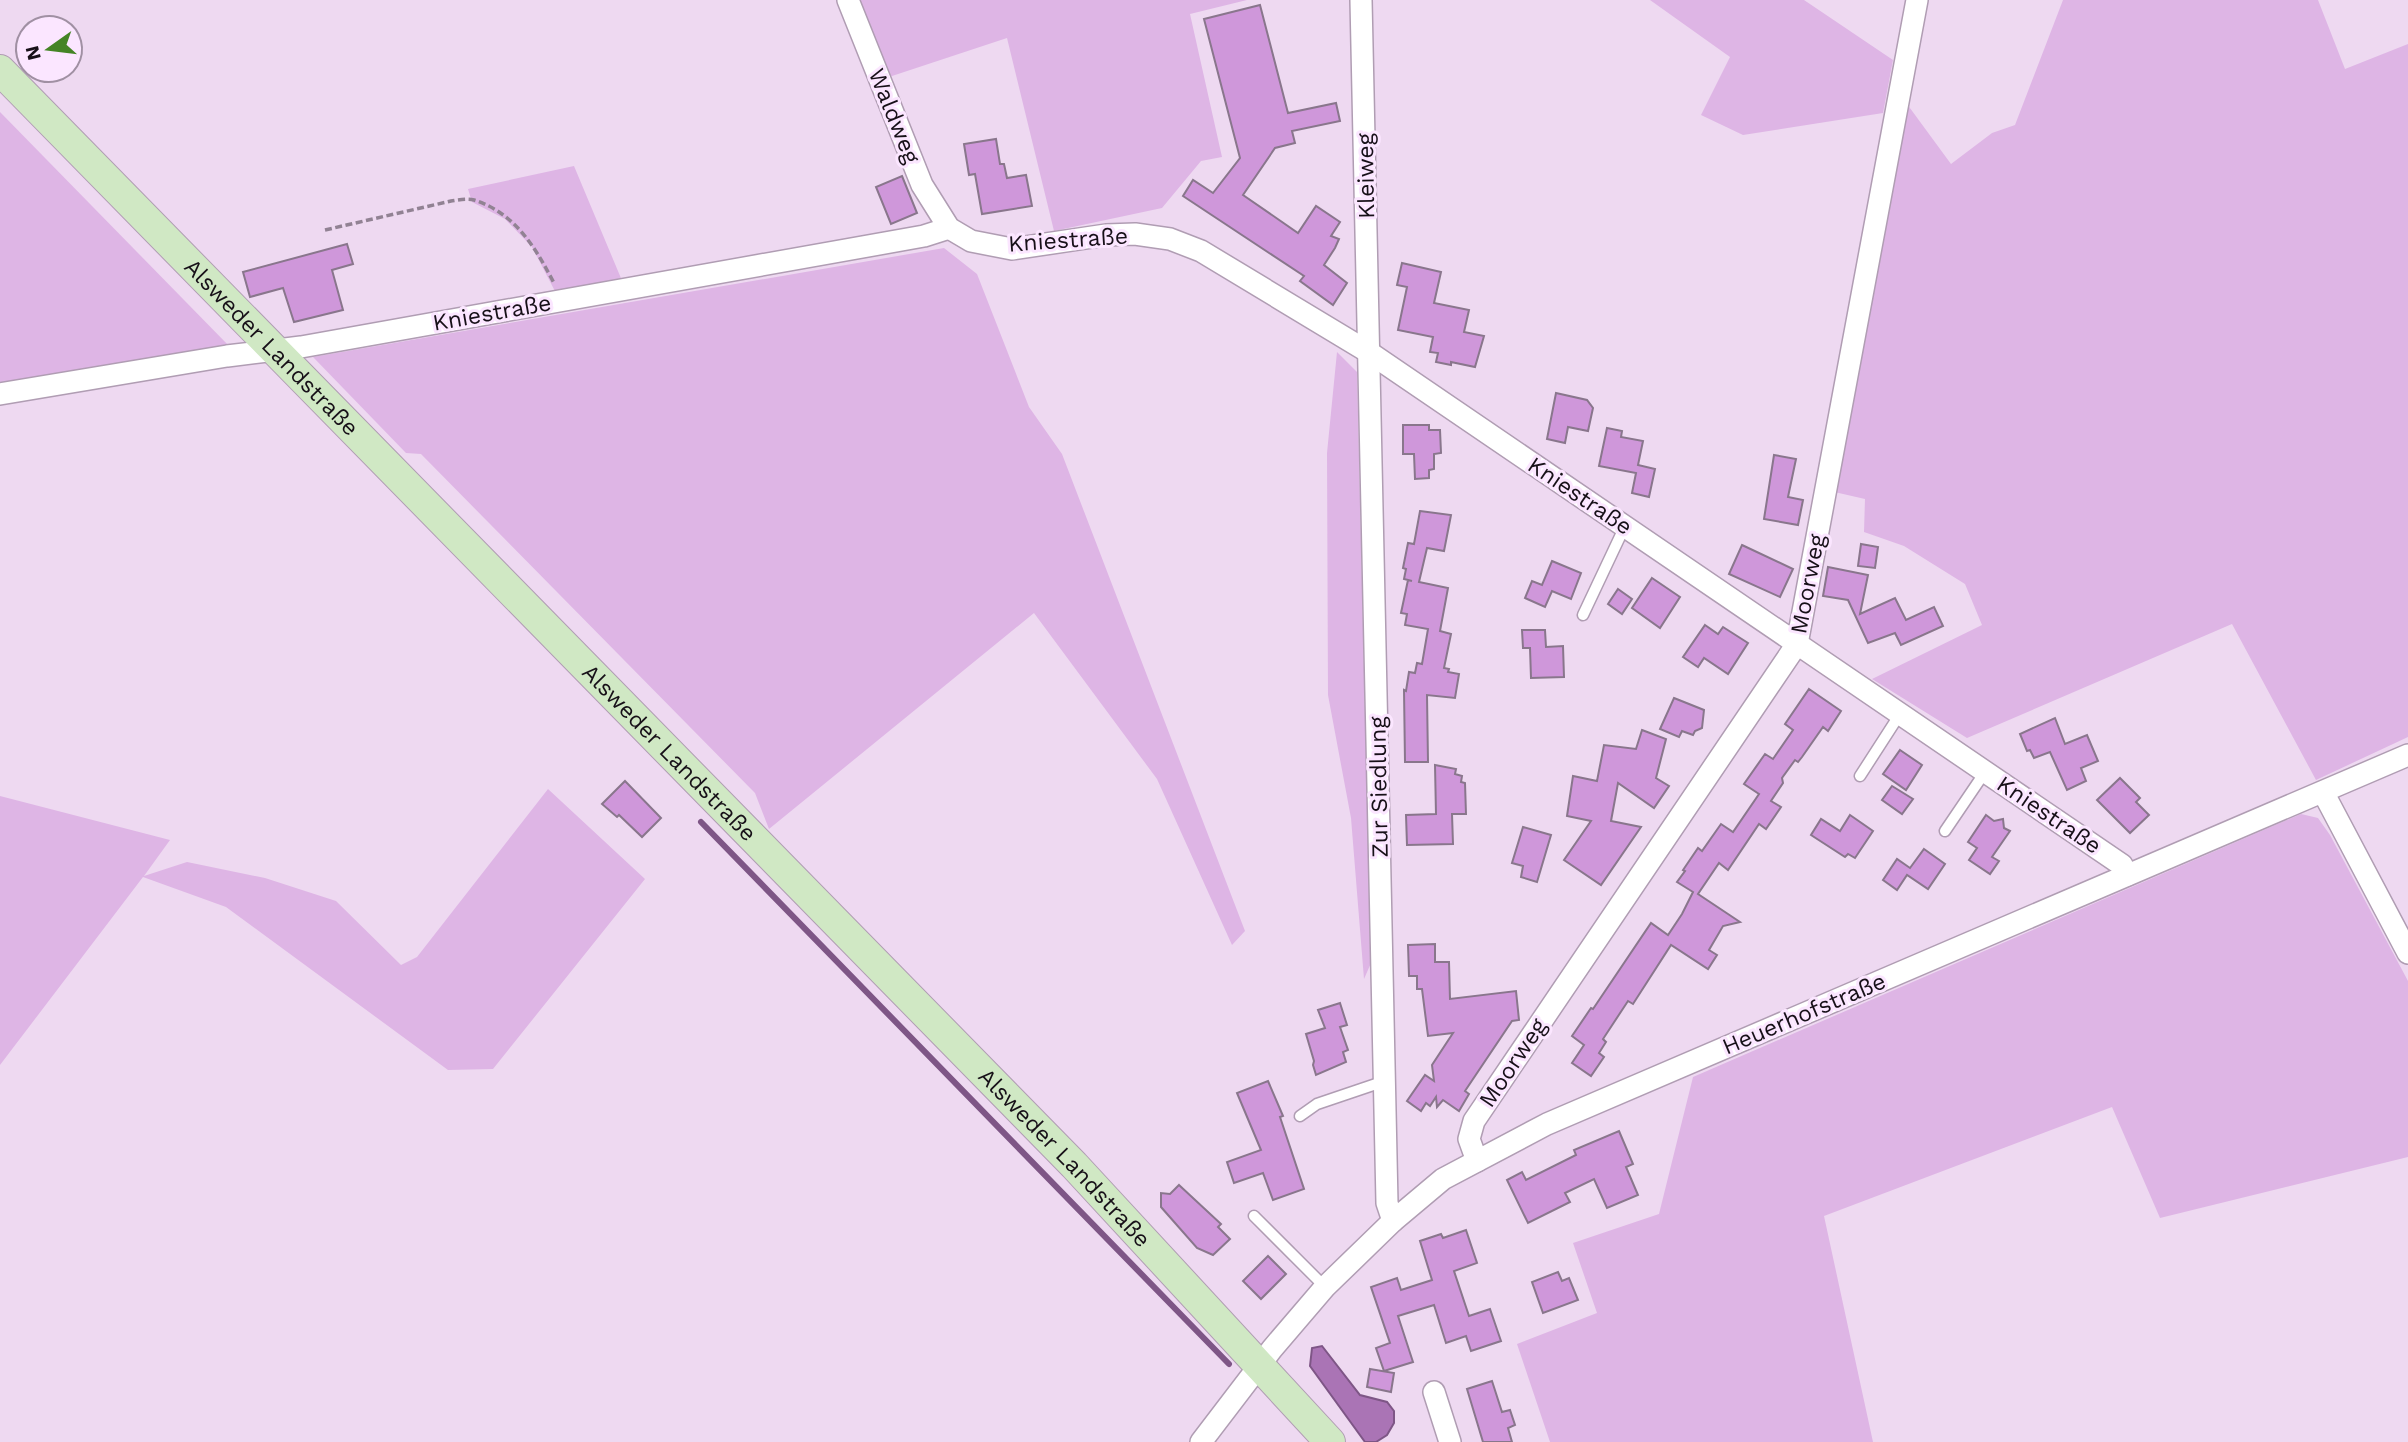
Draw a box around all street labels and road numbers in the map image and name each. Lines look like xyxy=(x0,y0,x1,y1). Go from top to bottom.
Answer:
street label: Waldweg xyxy=(863,65,926,168)
street label: Kleiweg xyxy=(1352,132,1380,219)
street label: Kniestraße xyxy=(1007,222,1129,258)
street label: Alsweder Landstraße xyxy=(179,253,364,441)
street label: Kniestraße xyxy=(431,289,553,337)
street label: Kniestraße xyxy=(1523,451,1637,541)
street label: Moorweg xyxy=(1785,531,1831,636)
street label: Alsweder Landstraße xyxy=(577,658,762,847)
street label: Zur Siedlung xyxy=(1364,715,1394,858)
street label: Kniestraße xyxy=(1992,770,2106,860)
street label: Heuerhofstraße xyxy=(1718,967,1890,1061)
street label: Moorweg xyxy=(1474,1013,1553,1112)
street label: Alsweder Landstraße xyxy=(973,1063,1156,1253)

